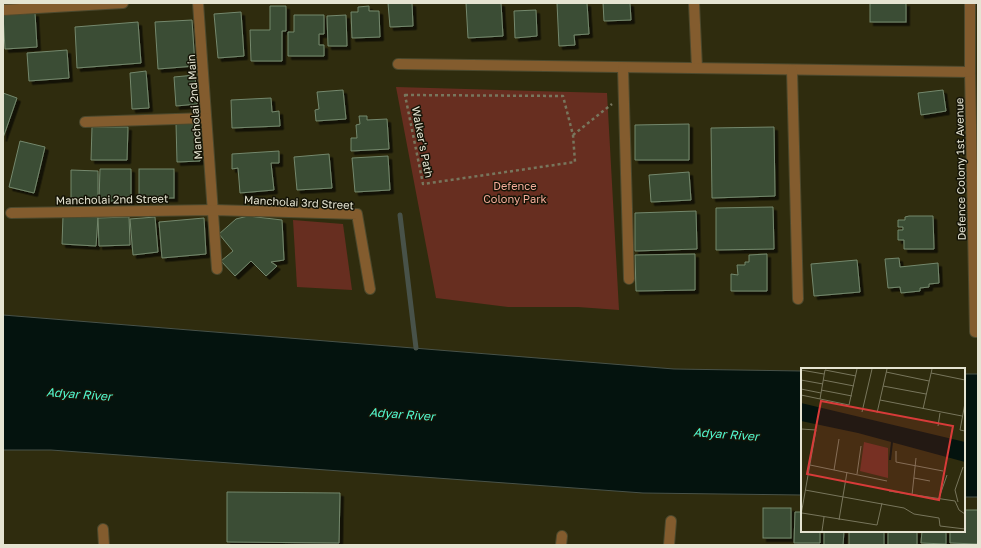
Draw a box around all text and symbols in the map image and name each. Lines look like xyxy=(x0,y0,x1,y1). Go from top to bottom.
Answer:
street label: Mancholai 2nd Main xyxy=(184,54,204,160)
street label: Defence Colony 1st Avenue xyxy=(952,97,968,241)
street label: Walker's Path xyxy=(410,105,436,179)
park label: Defence Colony Park xyxy=(483,179,547,205)
street label: Mancholai 2nd Street xyxy=(56,192,168,206)
street label: Mancholai 3rd Street xyxy=(244,193,354,211)
inset map xyxy=(801,368,965,532)
water label: Adyar River xyxy=(46,384,115,404)
water label: Adyar River xyxy=(369,404,438,424)
water label: Adyar River xyxy=(693,424,762,444)

